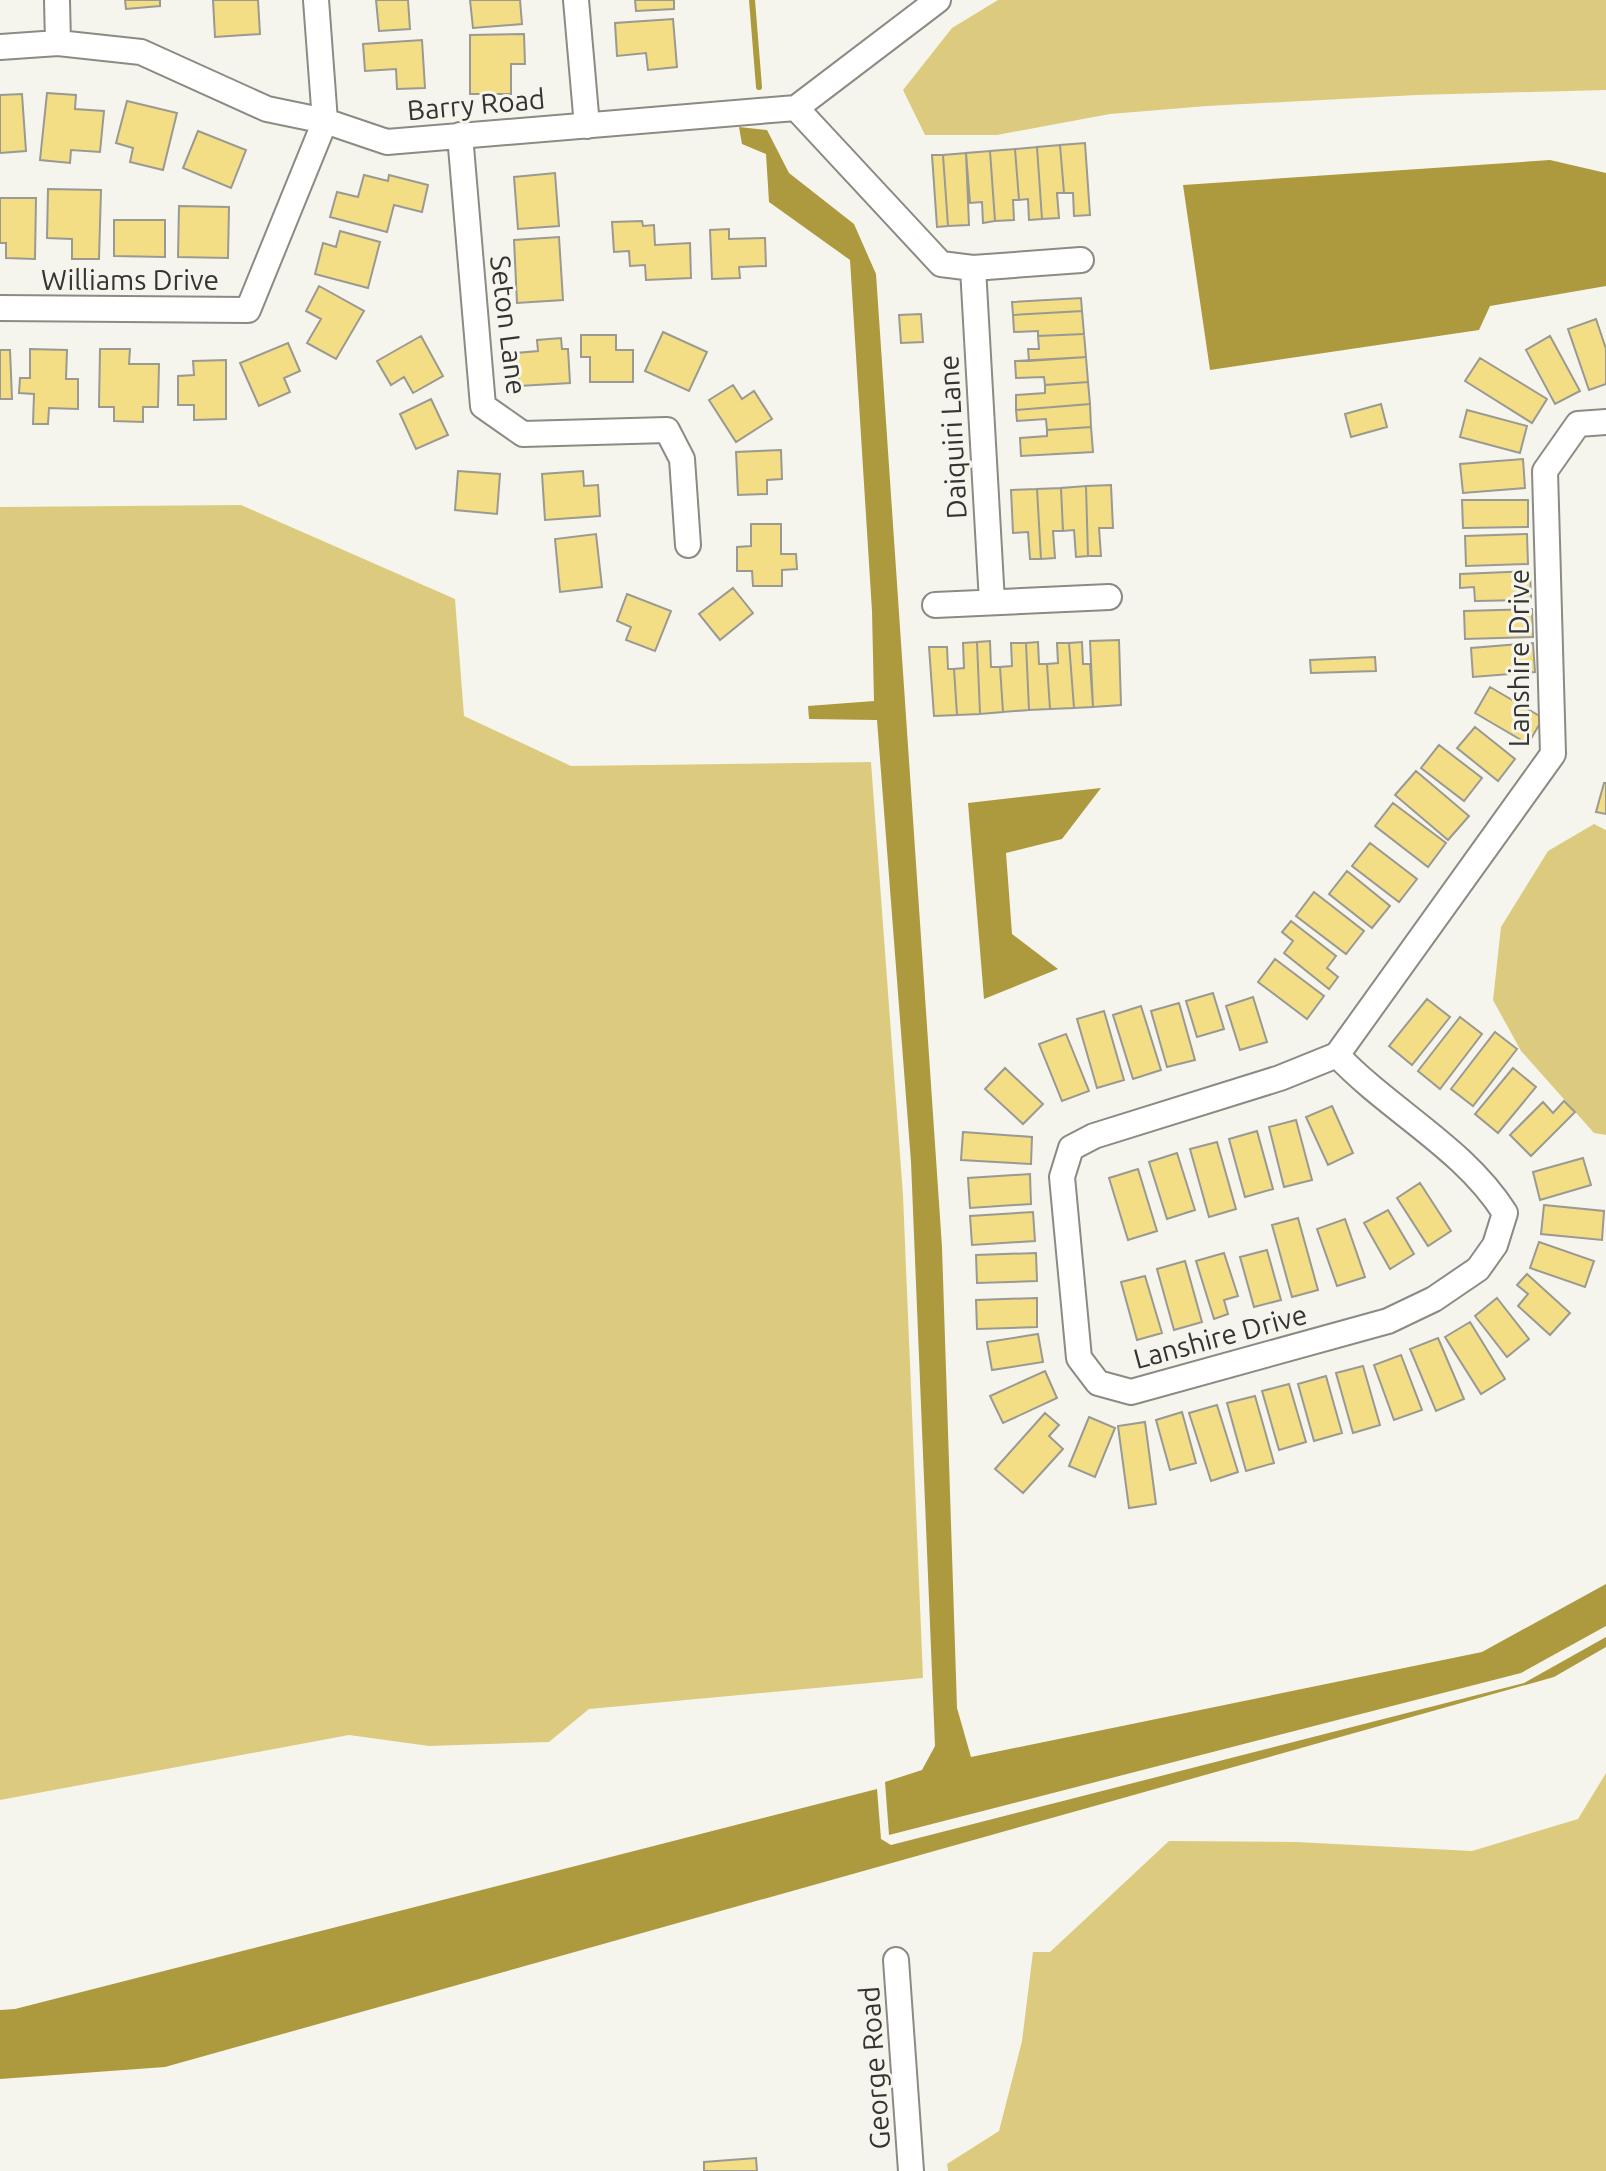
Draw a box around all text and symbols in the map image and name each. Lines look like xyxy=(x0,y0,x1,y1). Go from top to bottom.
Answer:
street label: Barry Road xyxy=(406,83,546,125)
street label: Seton Lane xyxy=(485,254,533,396)
street label: Williams Drive xyxy=(41,264,219,295)
street label: Daiquiri Lane xyxy=(932,354,972,520)
street label: Lanshire Drive xyxy=(1503,569,1534,747)
street label: Lanshire Drive xyxy=(1130,1298,1310,1374)
street label: George Road xyxy=(853,1985,895,2151)

